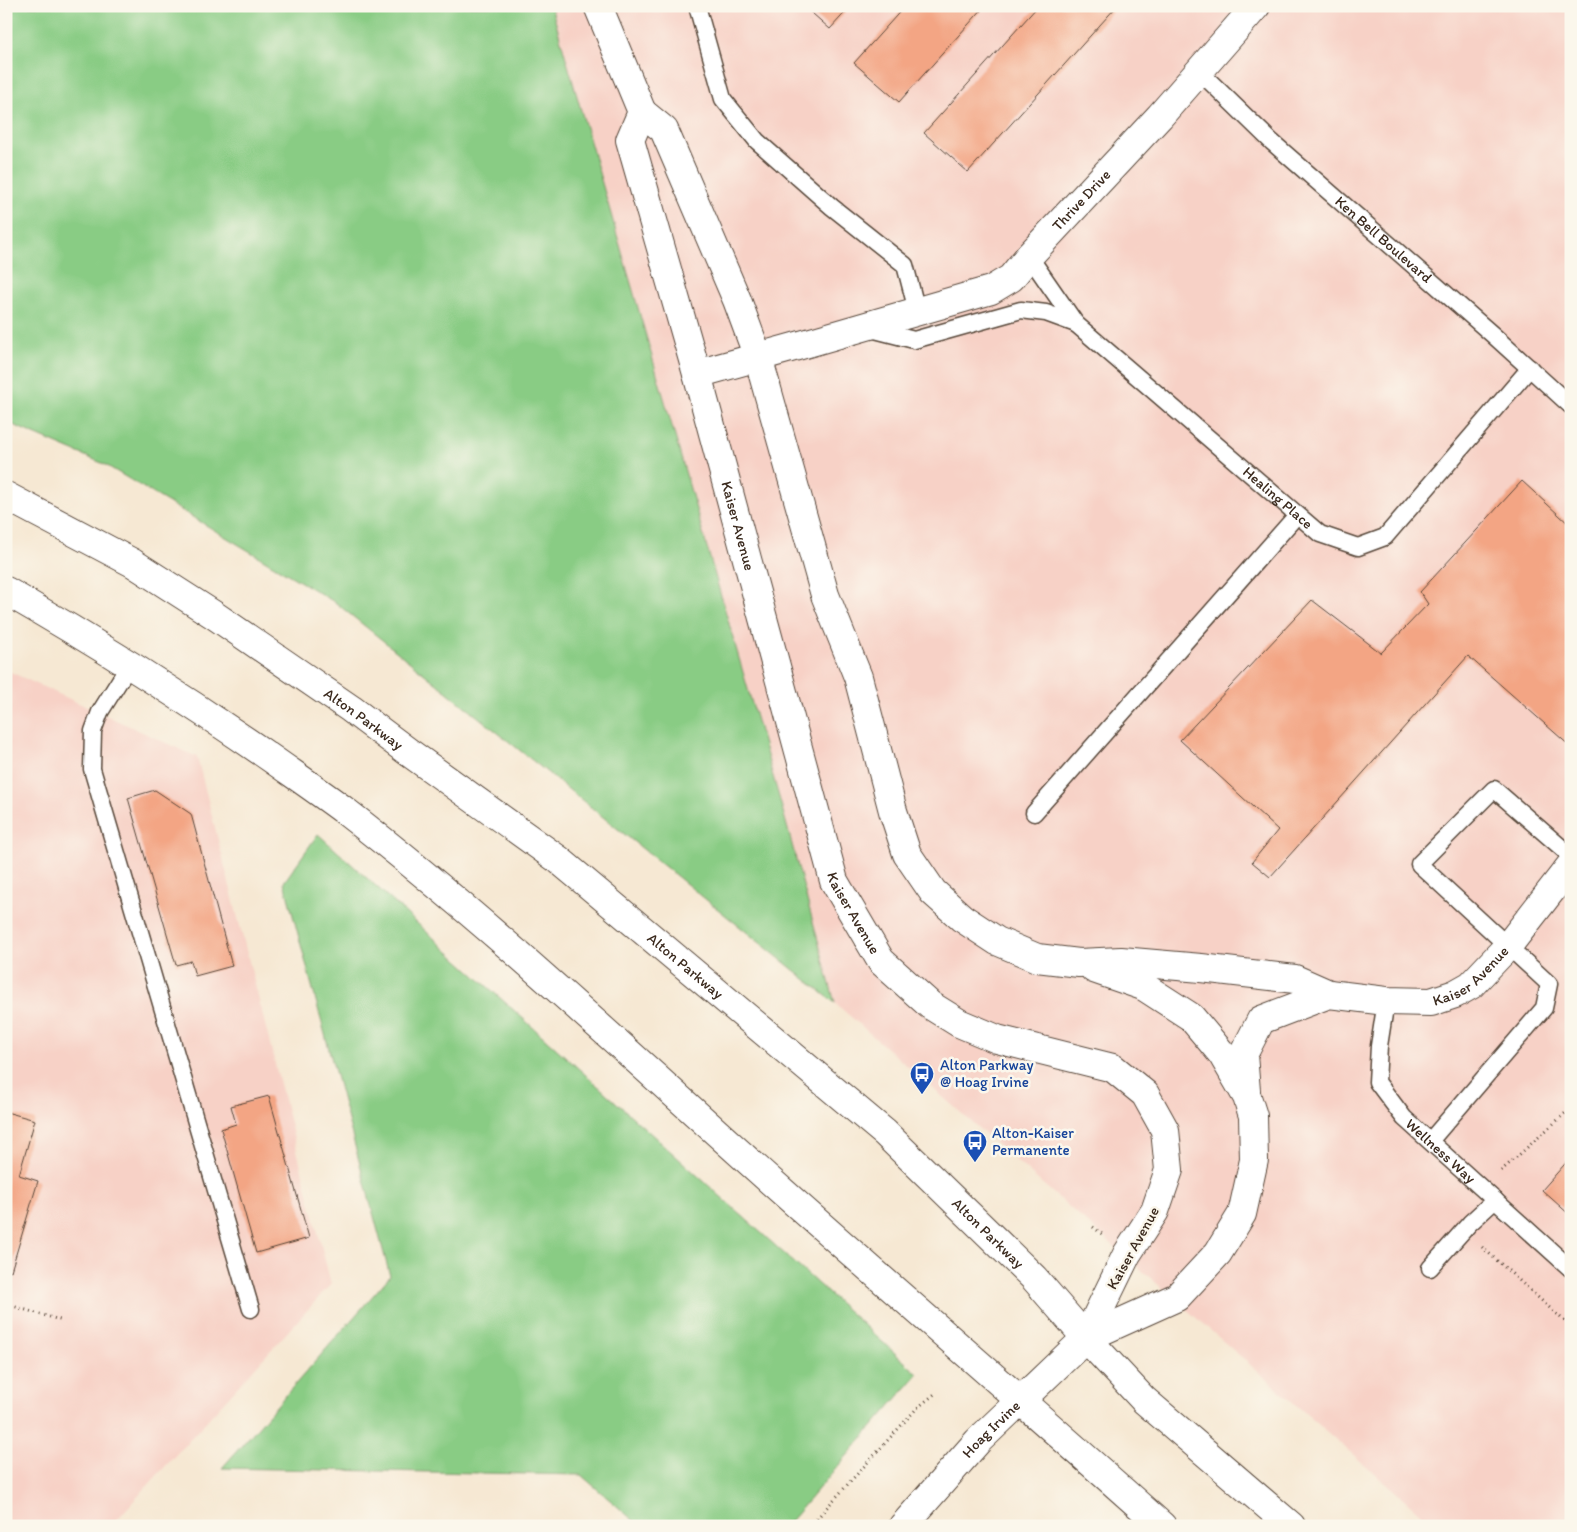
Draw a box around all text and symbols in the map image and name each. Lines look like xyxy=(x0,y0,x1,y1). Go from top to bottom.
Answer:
street label: Thrive Drive xyxy=(1048,166,1114,235)
street label: Ken Bell Boulevard xyxy=(1331,192,1436,287)
street label: Healing Place xyxy=(1239,463,1317,533)
street label: Kaiser Avenue xyxy=(717,479,759,573)
street label: Alton Parkway xyxy=(320,684,407,754)
street label: Kaiser Avenue xyxy=(823,870,884,957)
street label: Alton Parkway xyxy=(644,929,727,1003)
street label: Kaiser Avenue xyxy=(1430,942,1512,1010)
place label: Alton Parkway @ Hoag Irvine xyxy=(940,1056,1034,1091)
bus stop icon: Alton Parkway @ Hoag Irvine xyxy=(909,1061,935,1095)
street label: Wellness Way xyxy=(1402,1115,1479,1187)
place label: Alton-Kaiser Permanente xyxy=(992,1124,1074,1159)
bus stop icon: Alton-Kaiser Permanente xyxy=(962,1129,988,1163)
street label: Alton Parkway xyxy=(948,1194,1028,1272)
street label: Kaiser Avenue xyxy=(1103,1203,1163,1293)
street label: Hoag Irvine xyxy=(958,1397,1024,1462)

